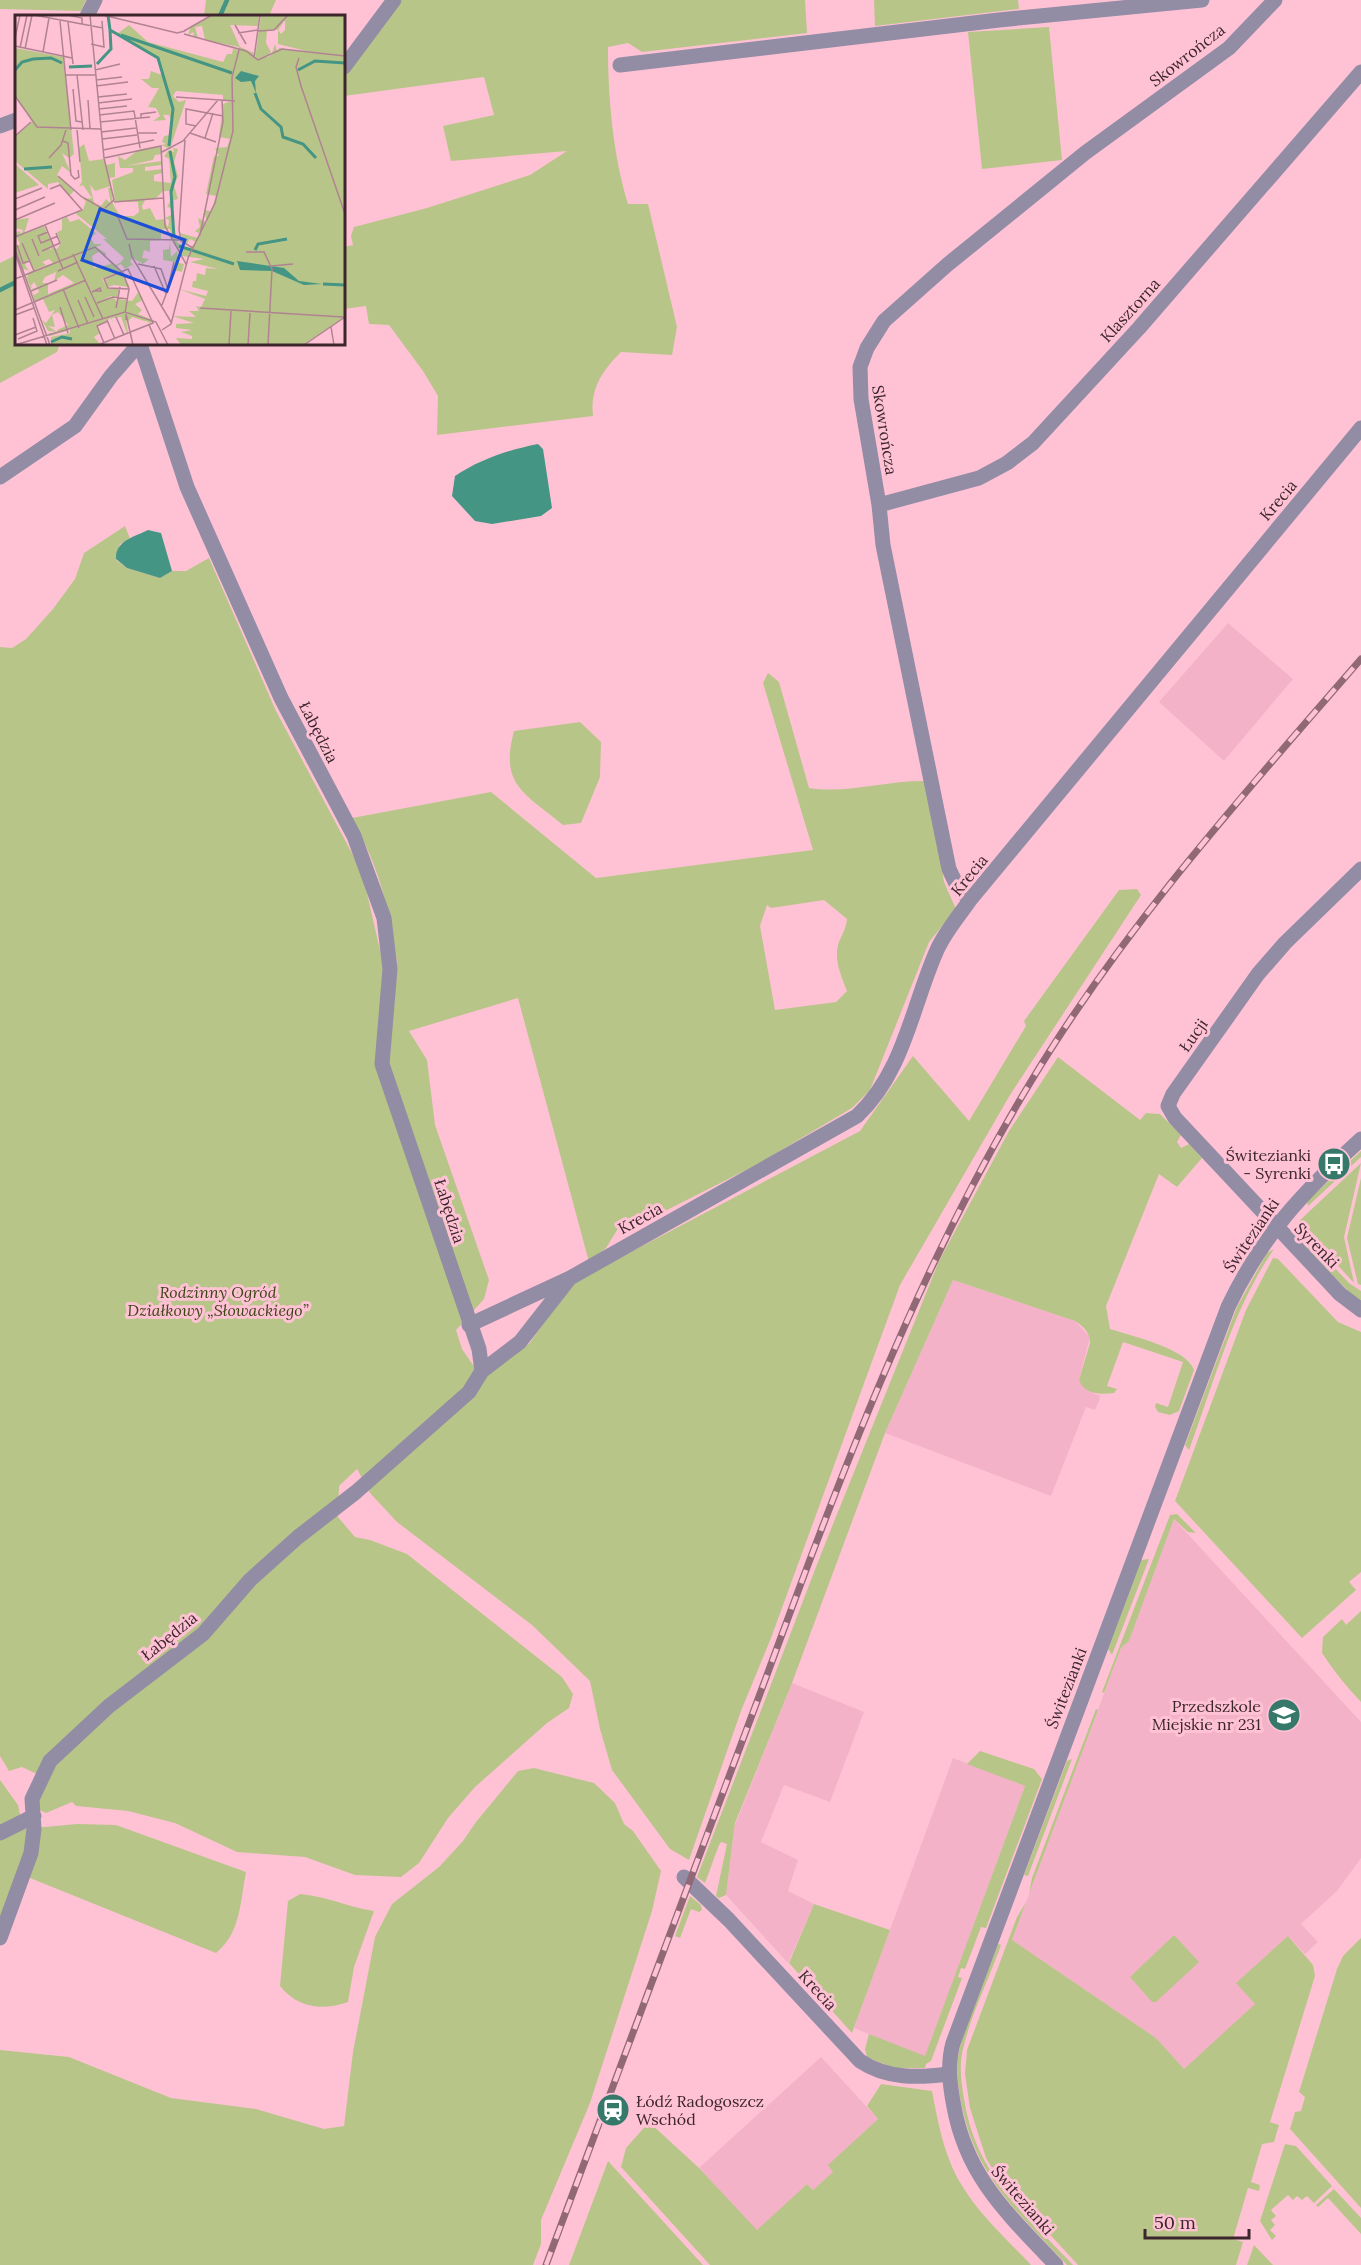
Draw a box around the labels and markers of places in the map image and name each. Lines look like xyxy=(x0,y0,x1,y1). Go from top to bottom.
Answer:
place label: Świtezianki - Syrenki xyxy=(1226,1145,1311,1183)
bus stop icon: Świtezianki - Syrenki xyxy=(1316,1146,1352,1182)
place label: Przedszkole Miejskie nr 231 xyxy=(1152,1696,1261,1734)
school or university icon: Przedszkole Miejskie nr 231 xyxy=(1266,1697,1302,1733)
place label: Łódź Radogoszcz Wschód xyxy=(636,2091,764,2129)
station icon: Łódź Radogoszcz Wschód xyxy=(595,2092,631,2128)

